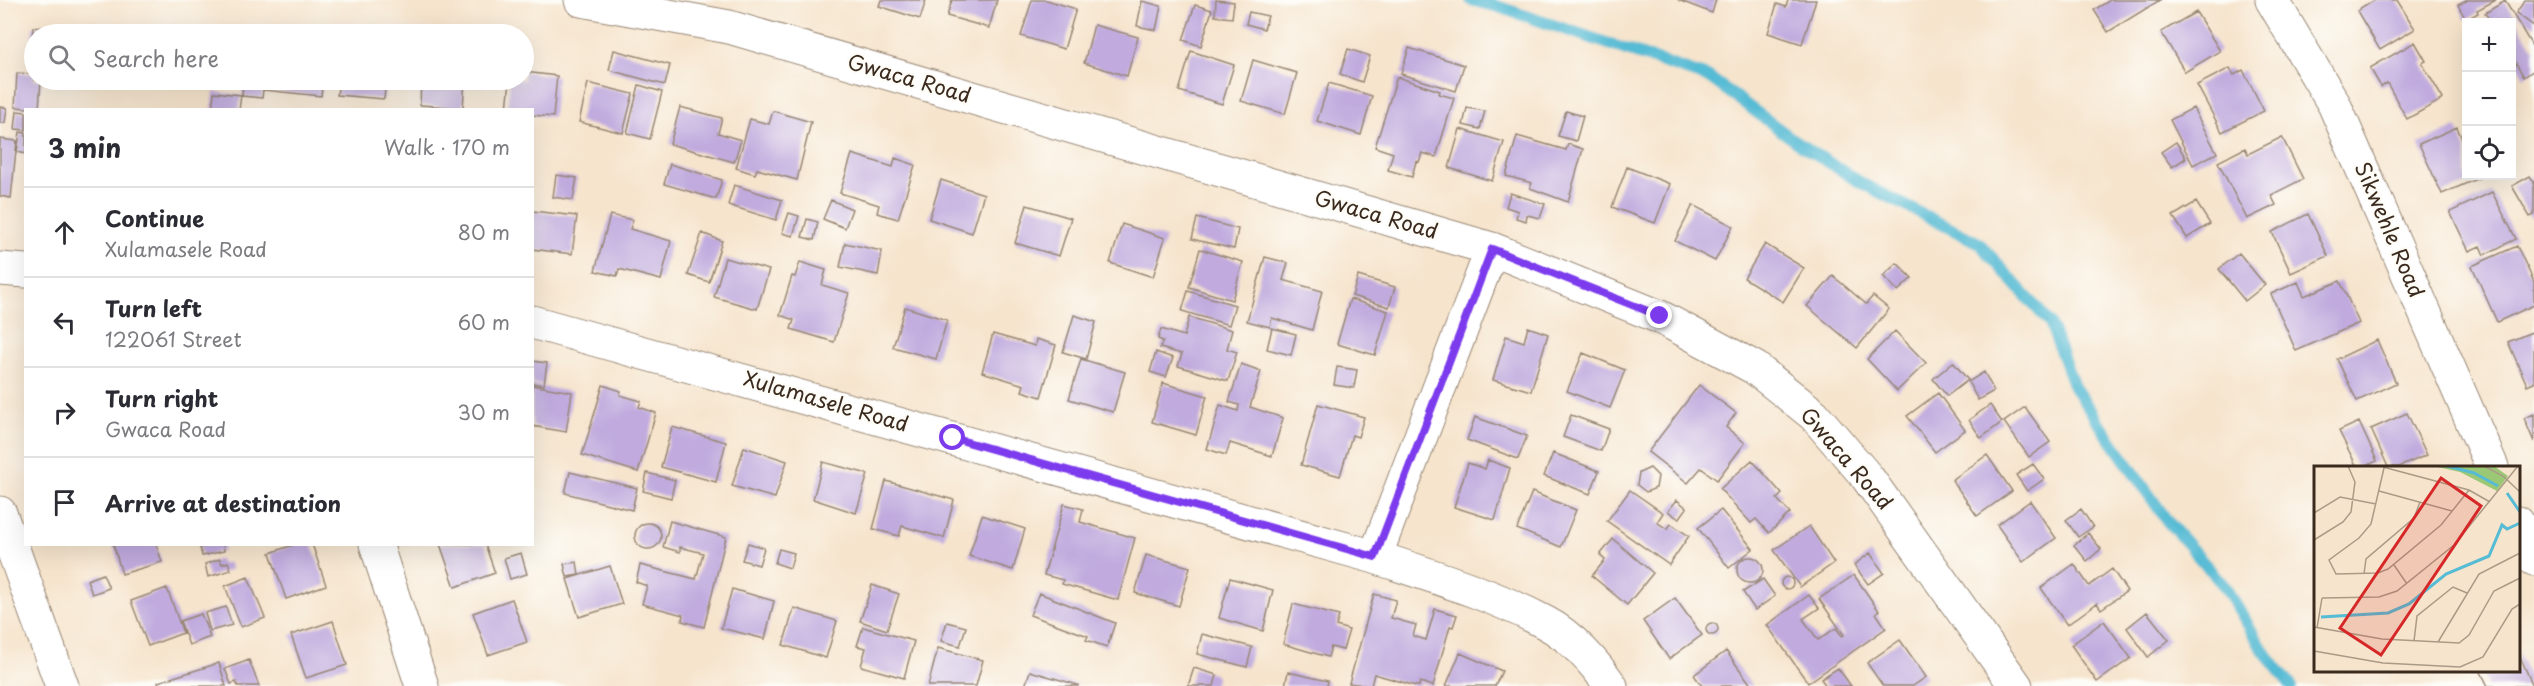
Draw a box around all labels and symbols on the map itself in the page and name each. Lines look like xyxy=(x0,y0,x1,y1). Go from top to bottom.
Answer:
street label: Gwaca Road xyxy=(844,44,975,110)
street label: Sikwehle Road xyxy=(2348,156,2434,302)
street label: Gwaca Road xyxy=(1311,180,1442,246)
route end xyxy=(1646,302,1672,328)
street label: Xulamasele Road xyxy=(740,361,913,439)
street label: Gwaca Road xyxy=(1794,399,1901,516)
route start xyxy=(939,424,965,450)
inset map xyxy=(2314,466,2519,671)

